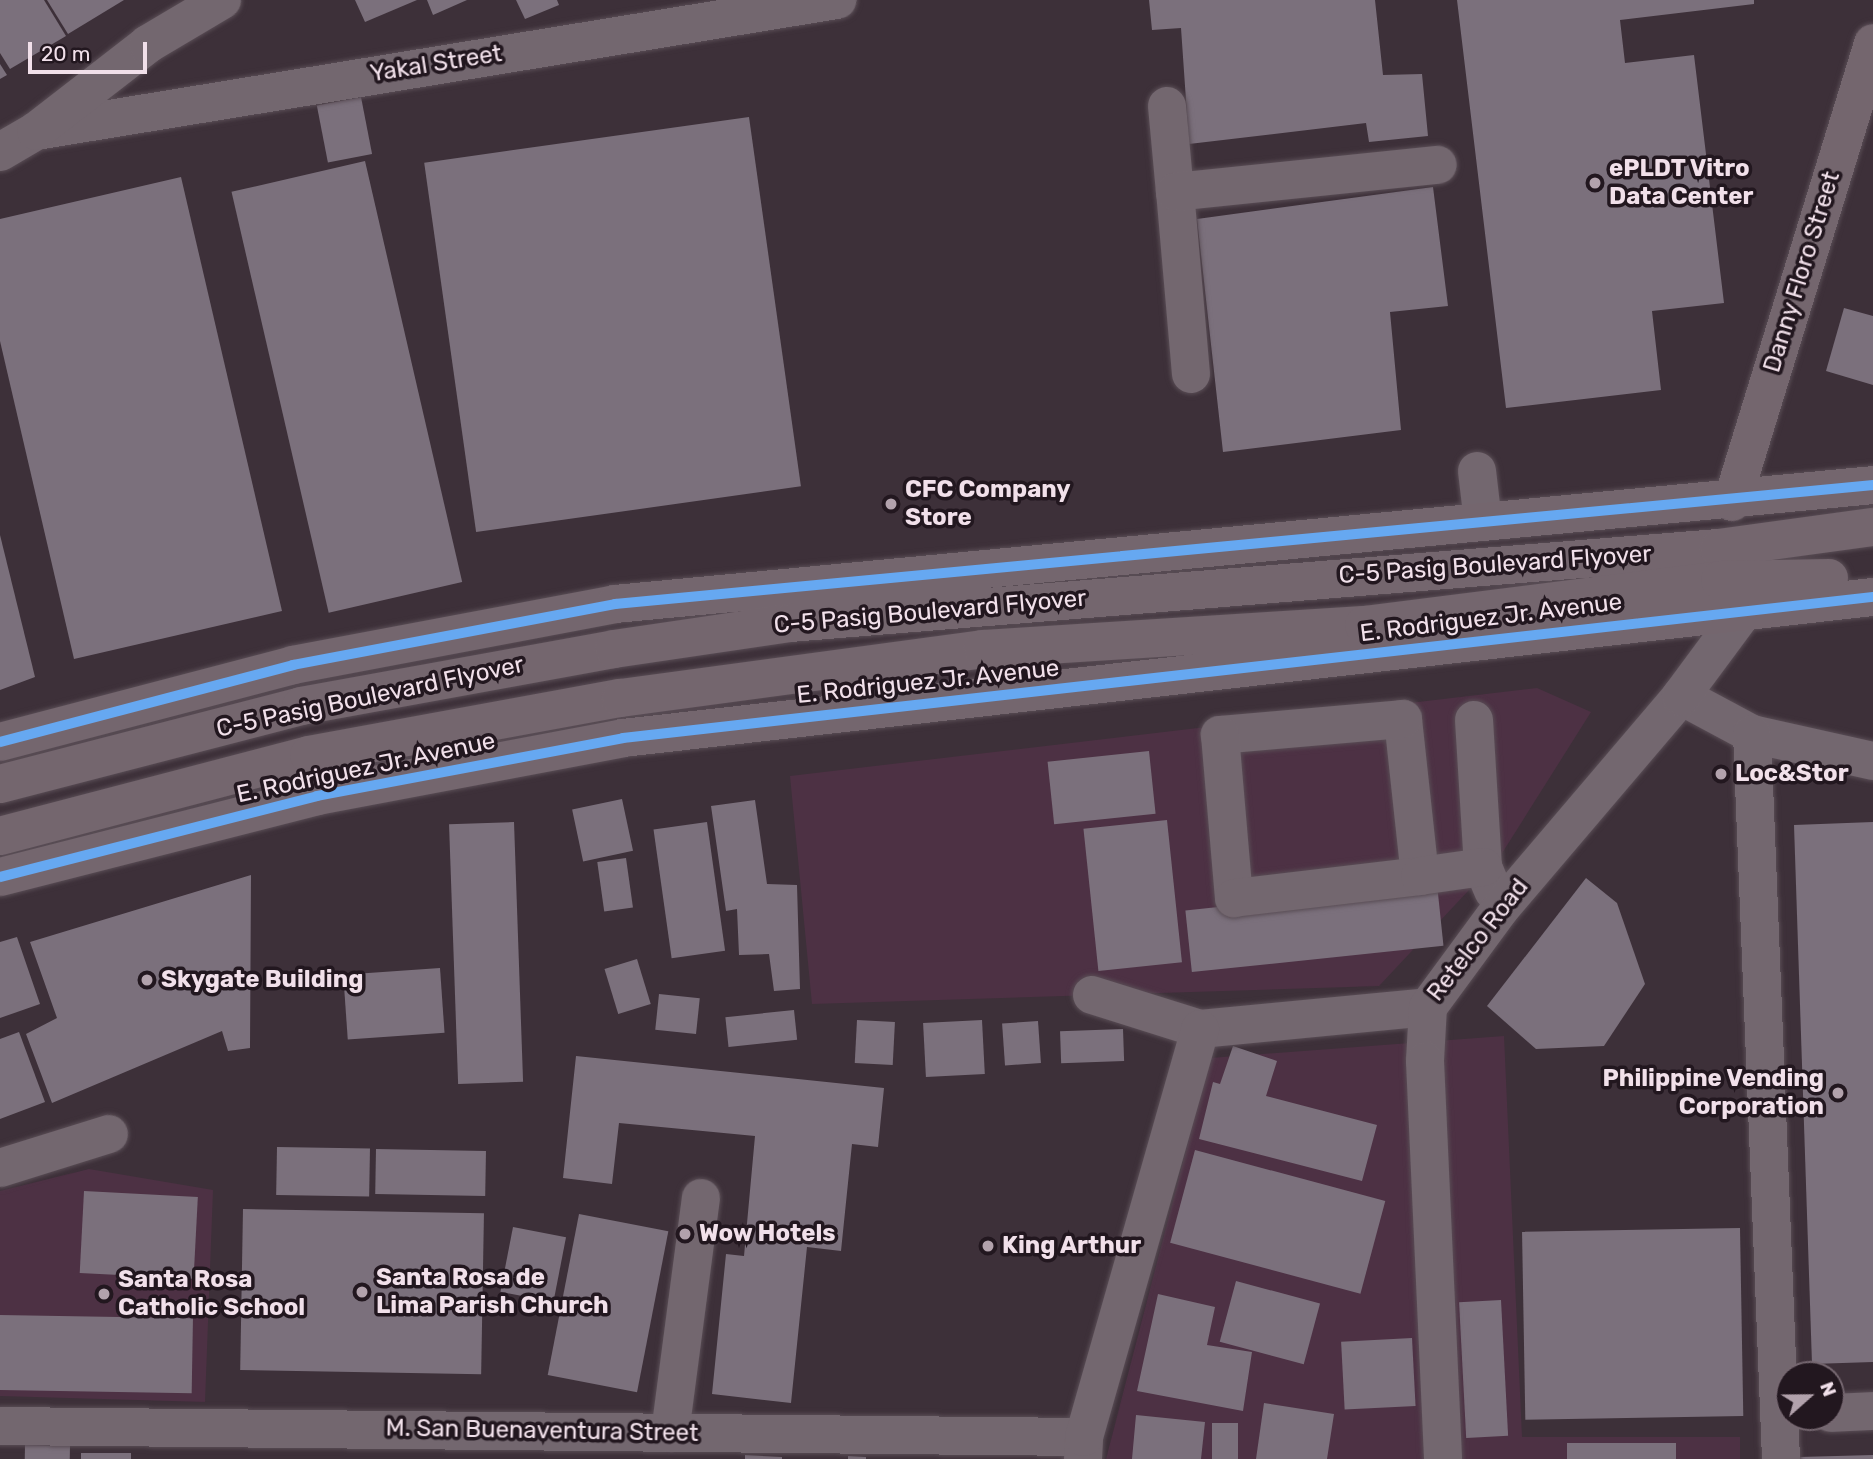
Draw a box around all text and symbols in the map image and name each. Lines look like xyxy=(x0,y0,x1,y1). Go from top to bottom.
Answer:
scale bar xyxy=(32,28,150,72)
street label: Yakal Street xyxy=(368,39,504,89)
text: 20 m xyxy=(41,41,90,66)
place label: ePLDT Vitro Data Center xyxy=(1609,155,1753,211)
street label: Danny Floro Street xyxy=(1758,168,1846,376)
marker: ePLDT Vitro Data Center xyxy=(1587,175,1603,191)
place label: CFC Company Store xyxy=(905,476,1071,532)
marker: CFC Company Store xyxy=(883,496,899,512)
street label: C-5 Pasig Boulevard Flyover xyxy=(1338,540,1652,590)
street label: C-5 Pasig Boulevard Flyover xyxy=(773,584,1087,640)
street label: E. Rodriguez Jr. Avenue xyxy=(1358,588,1624,648)
street label: C-5 Pasig Boulevard Flyover xyxy=(214,650,526,744)
street label: E. Rodriguez Jr. Avenue xyxy=(795,654,1061,710)
street label: E. Rodriguez Jr. Avenue xyxy=(234,726,498,810)
place label: Loc&Stor xyxy=(1735,760,1849,788)
marker: Loc&Stor xyxy=(1713,766,1729,782)
street label: Retelco Road xyxy=(1421,873,1535,1007)
place label: Skygate Building xyxy=(161,966,363,994)
marker: Skygate Building xyxy=(139,972,155,988)
place label: Philippine Vending Corporation xyxy=(1602,1065,1824,1121)
marker: Philippine Vending Corporation xyxy=(1830,1085,1846,1101)
place label: Wow Hotels xyxy=(699,1220,836,1248)
marker: Wow Hotels xyxy=(677,1226,693,1242)
place label: King Arthur xyxy=(1002,1232,1142,1260)
marker: King Arthur xyxy=(980,1238,996,1254)
place label: Santa Rosa de Lima Parish Church xyxy=(376,1264,609,1320)
place label: Santa Rosa Catholic School xyxy=(118,1266,305,1322)
marker: Santa Rosa de Lima Parish Church xyxy=(354,1284,370,1300)
marker: Santa Rosa Catholic School xyxy=(96,1286,112,1302)
north arrow xyxy=(1775,1361,1845,1431)
text: N xyxy=(1815,1379,1841,1400)
street label: M. San Buenaventura Street xyxy=(385,1414,699,1448)

